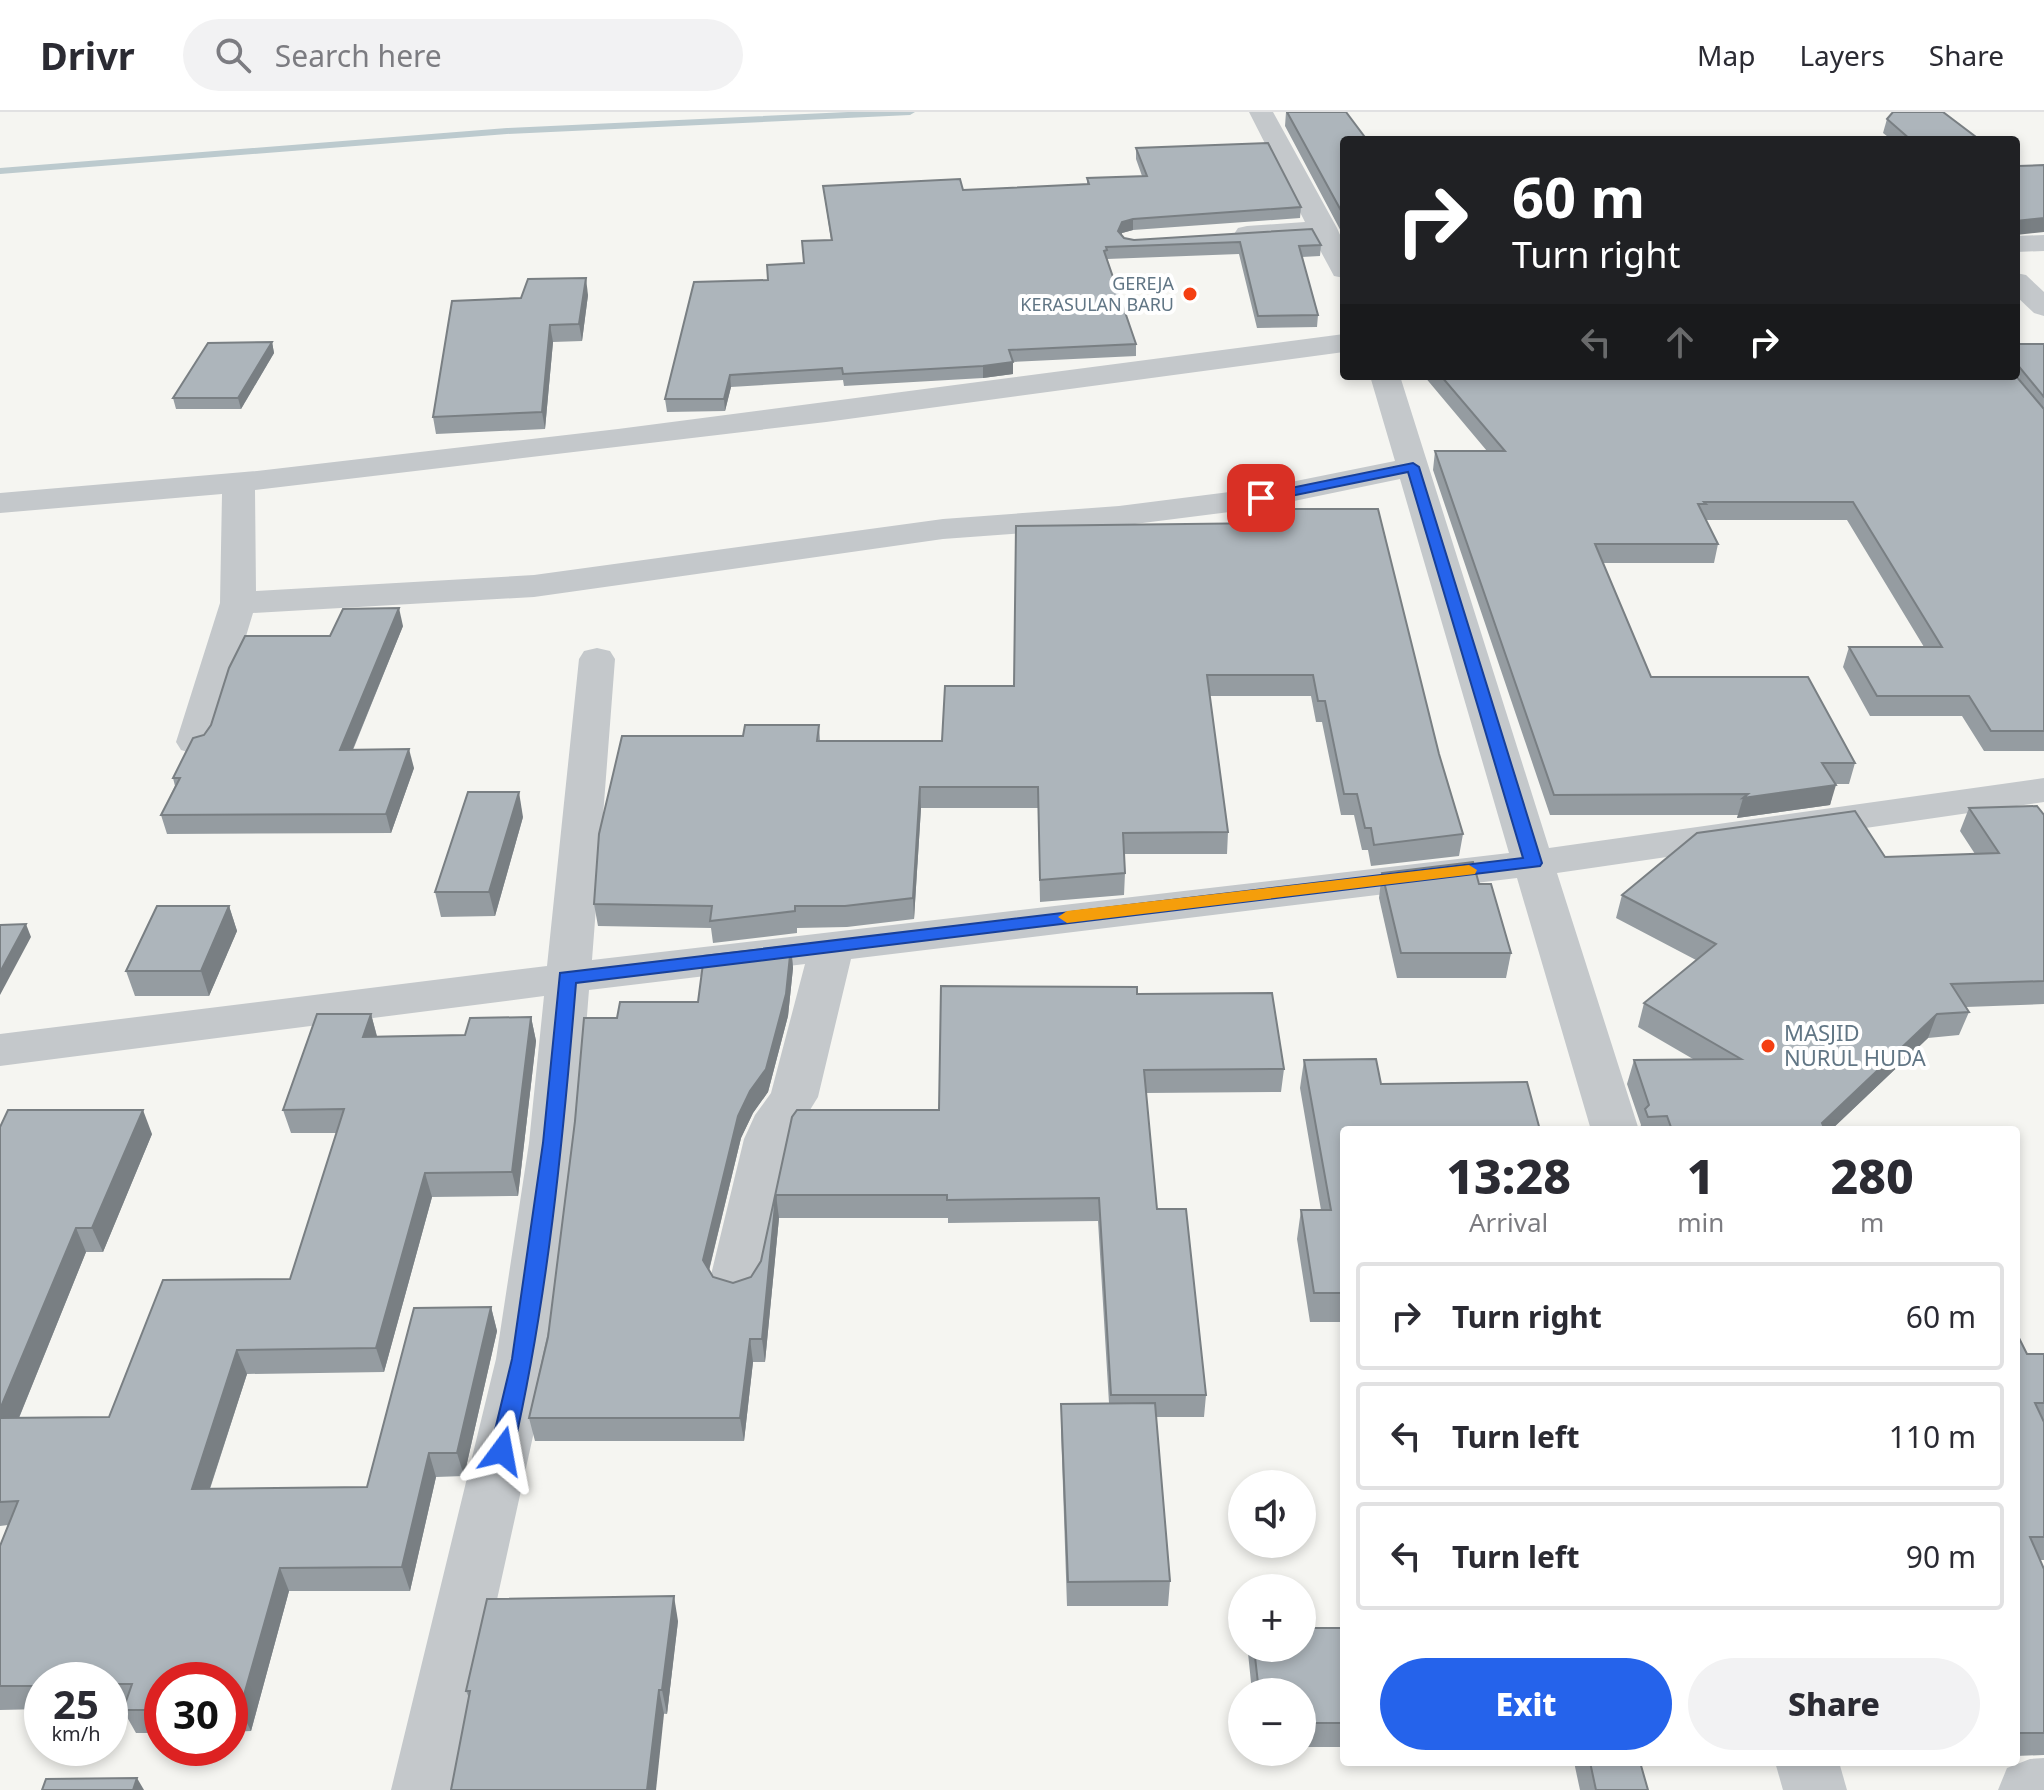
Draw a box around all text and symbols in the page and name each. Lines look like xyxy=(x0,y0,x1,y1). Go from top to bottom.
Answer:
search box xyxy=(183,19,743,91)
text: Drivr xyxy=(40,29,135,81)
icon: search xyxy=(211,33,255,77)
text: Search here xyxy=(275,35,442,76)
text: Map xyxy=(1697,36,1755,74)
text: Layers xyxy=(1799,36,1885,74)
text: Share xyxy=(1929,36,2004,74)
text: 60 m xyxy=(1512,158,1645,234)
icon: right xyxy=(1380,168,1484,272)
text: Turn right xyxy=(1512,230,1680,279)
place label: GEREJA KERASULAN BARU xyxy=(1020,271,1174,316)
marker: GEREJA KERASULAN BARU xyxy=(1181,285,1199,303)
icon: left xyxy=(1574,320,1618,364)
icon: ahead xyxy=(1658,320,1702,364)
icon: right xyxy=(1742,320,1786,364)
pin xyxy=(1227,464,1295,532)
icon: arrive xyxy=(1239,476,1283,520)
place label: MASJID NURUL HUDA xyxy=(1784,1017,1927,1072)
marker: MASJID NURUL HUDA xyxy=(1759,1037,1777,1055)
text: 13:28 xyxy=(1446,1143,1571,1208)
text: 1 xyxy=(1687,1143,1715,1208)
text: 280 xyxy=(1831,1143,1914,1208)
text: Arrival xyxy=(1469,1204,1548,1240)
text: min xyxy=(1677,1204,1724,1240)
text: m xyxy=(1860,1204,1884,1240)
icon: right xyxy=(1384,1294,1428,1338)
text: Turn right xyxy=(1452,1296,1602,1337)
text: 60 m xyxy=(1906,1296,1976,1337)
position arrow xyxy=(460,1409,544,1493)
icon: left xyxy=(1384,1414,1428,1458)
text: Turn left xyxy=(1452,1416,1580,1457)
text: 110 m xyxy=(1889,1416,1976,1457)
map controls xyxy=(1228,1470,1316,1766)
button: sound xyxy=(1228,1470,1316,1558)
icon: left xyxy=(1384,1534,1428,1578)
text: Turn left xyxy=(1452,1536,1580,1577)
text: 90 m xyxy=(1906,1536,1976,1577)
button: + xyxy=(1228,1574,1316,1662)
button: Exit xyxy=(1380,1658,1672,1750)
button: Share xyxy=(1688,1658,1980,1750)
speed limit sign: 30 xyxy=(144,1662,248,1766)
text: 25 xyxy=(53,1676,99,1731)
button: − xyxy=(1228,1678,1316,1766)
text: km/h xyxy=(51,1720,101,1747)

